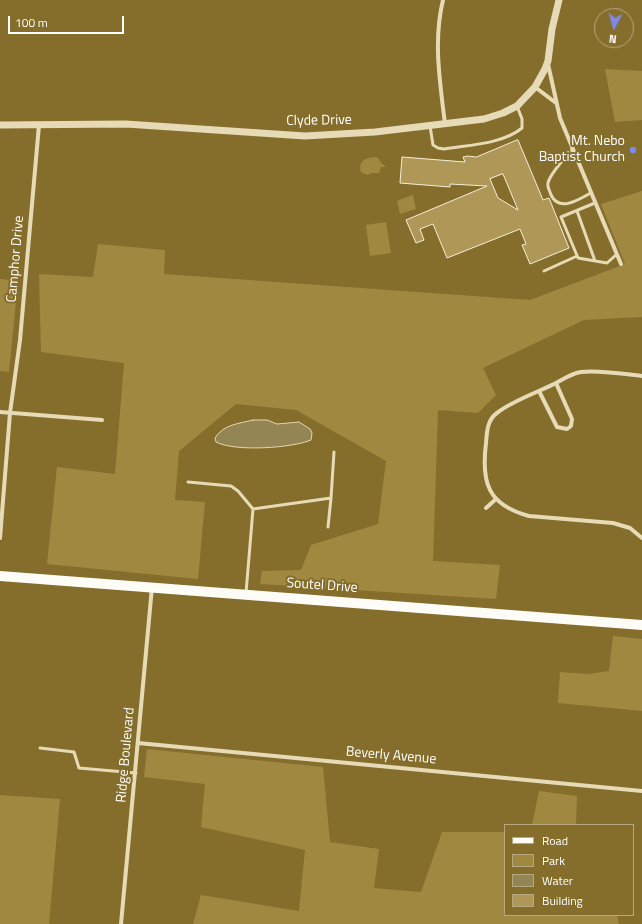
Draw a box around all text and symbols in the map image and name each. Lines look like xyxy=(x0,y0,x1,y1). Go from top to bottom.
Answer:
scale bar xyxy=(10,8,126,34)
north arrow xyxy=(594,8,634,48)
text: 100 m xyxy=(15,13,48,32)
text: N xyxy=(608,31,617,47)
street label: Clyde Drive xyxy=(286,112,352,130)
place label: Mt. Nebo Baptist Church xyxy=(539,134,625,166)
marker: Mt. Nebo Baptist Church xyxy=(628,145,638,155)
street label: Camphor Drive xyxy=(4,215,28,303)
street label: Soutel Drive xyxy=(286,575,358,597)
street label: Ridge Boulevard xyxy=(113,707,139,803)
street label: Beverly Avenue xyxy=(345,744,437,768)
legend xyxy=(504,824,634,916)
text: Road xyxy=(542,831,568,850)
text: Park xyxy=(542,851,565,870)
text: Water xyxy=(542,871,573,890)
text: Building xyxy=(542,891,583,910)

